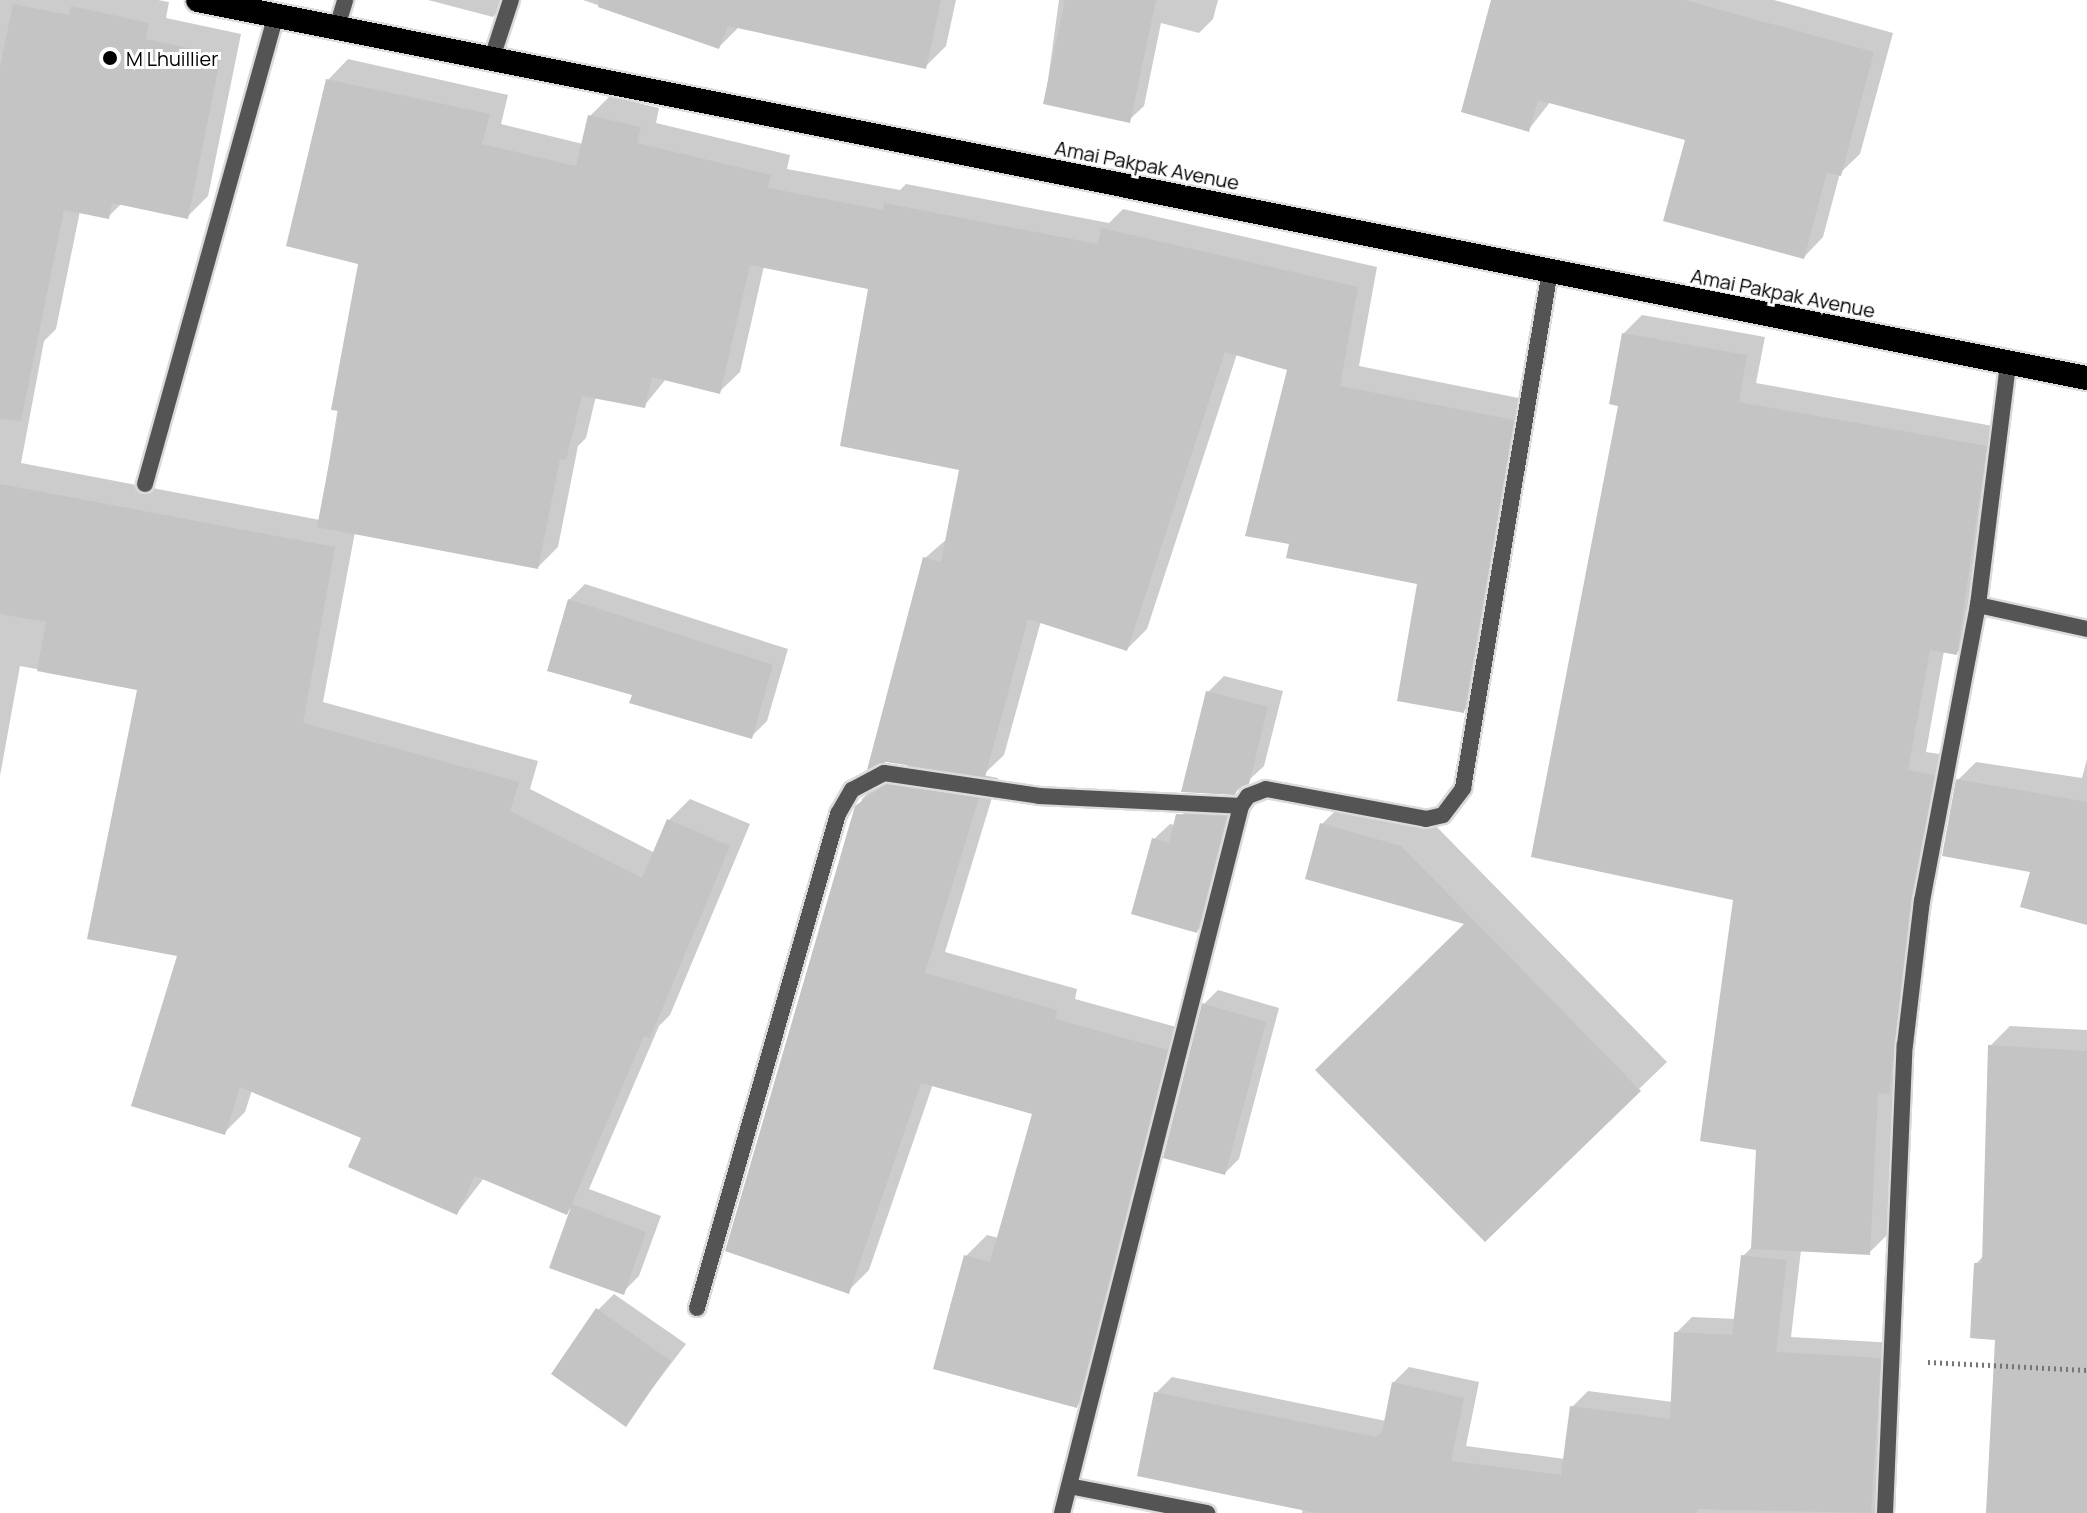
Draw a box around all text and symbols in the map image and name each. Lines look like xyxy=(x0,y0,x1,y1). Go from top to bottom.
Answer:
place label: M Lhuillier xyxy=(126,46,218,70)
marker: M Lhuillier xyxy=(101,49,119,67)
street label: Amai Pakpak Avenue xyxy=(1053,135,1241,195)
street label: Amai Pakpak Avenue xyxy=(1689,263,1877,323)

